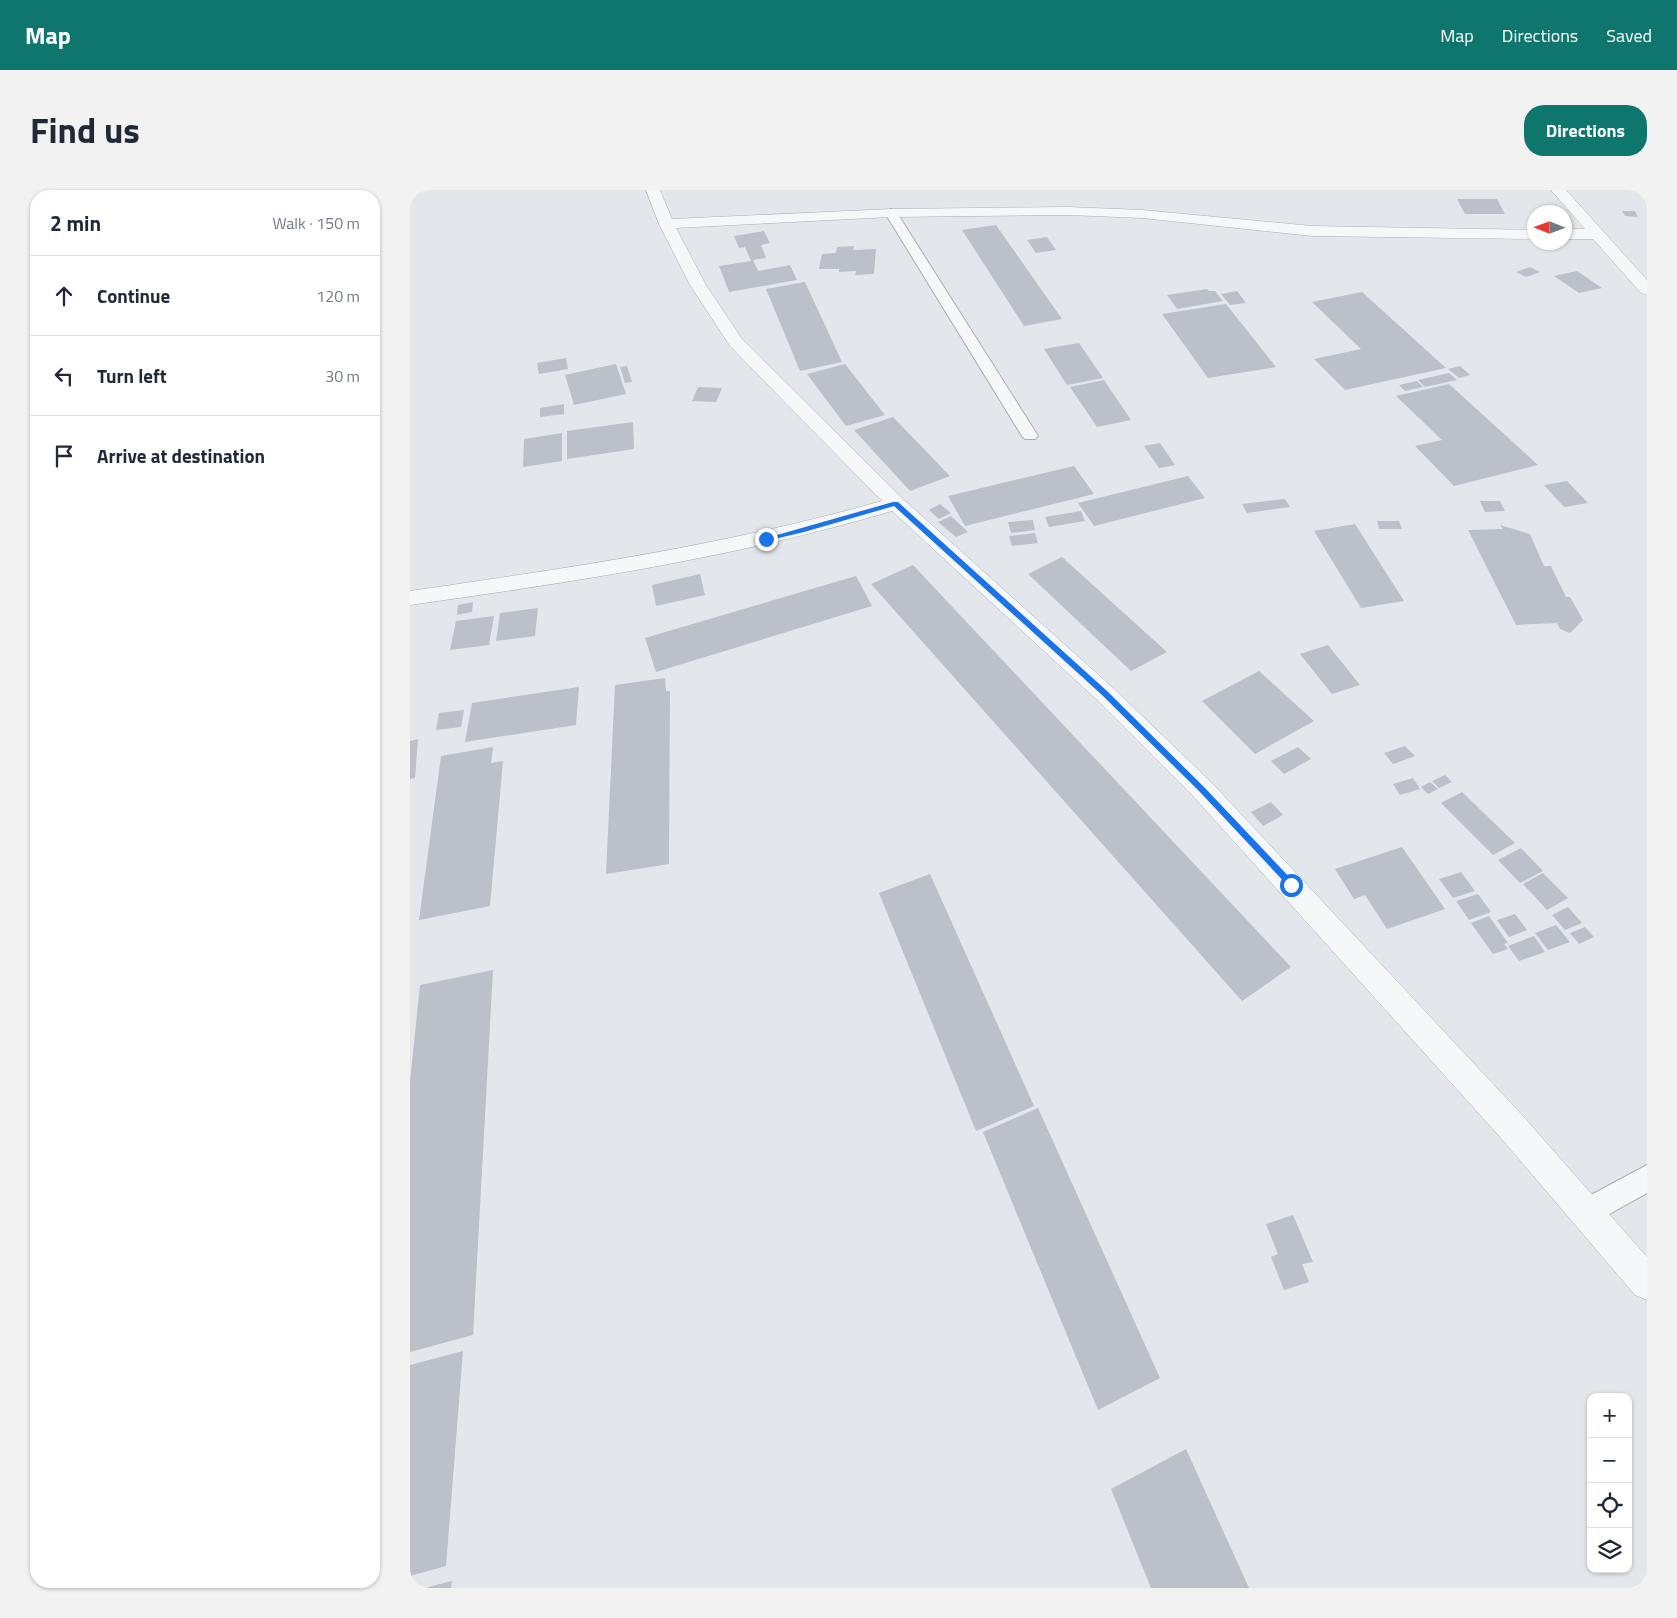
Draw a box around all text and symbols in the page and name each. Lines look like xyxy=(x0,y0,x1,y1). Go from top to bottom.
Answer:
text: Map xyxy=(25,17,71,53)
text: Map xyxy=(1440,22,1474,49)
text: Directions xyxy=(1502,22,1578,49)
text: Saved xyxy=(1606,22,1652,49)
text: Find us xyxy=(30,103,140,157)
button: Directions xyxy=(1524,105,1647,156)
north arrow xyxy=(1527,205,1572,250)
text: 2 min xyxy=(50,207,101,239)
text: Walk · 150 m xyxy=(272,211,360,235)
text: Continue xyxy=(97,281,170,310)
icon: ahead xyxy=(50,282,78,310)
text: 120 m xyxy=(316,284,360,308)
text: Turn left xyxy=(97,361,167,390)
icon: left xyxy=(50,362,78,390)
text: 30 m xyxy=(325,364,360,388)
text: Arrive at destination xyxy=(97,441,265,470)
icon: arrive xyxy=(50,442,78,470)
route end xyxy=(755,528,778,551)
route start xyxy=(1280,874,1303,897)
map controls xyxy=(1587,1393,1632,1573)
button: + xyxy=(1587,1393,1632,1438)
button: − xyxy=(1587,1438,1632,1483)
button: locate xyxy=(1587,1483,1632,1528)
button: layers xyxy=(1587,1528,1632,1573)

